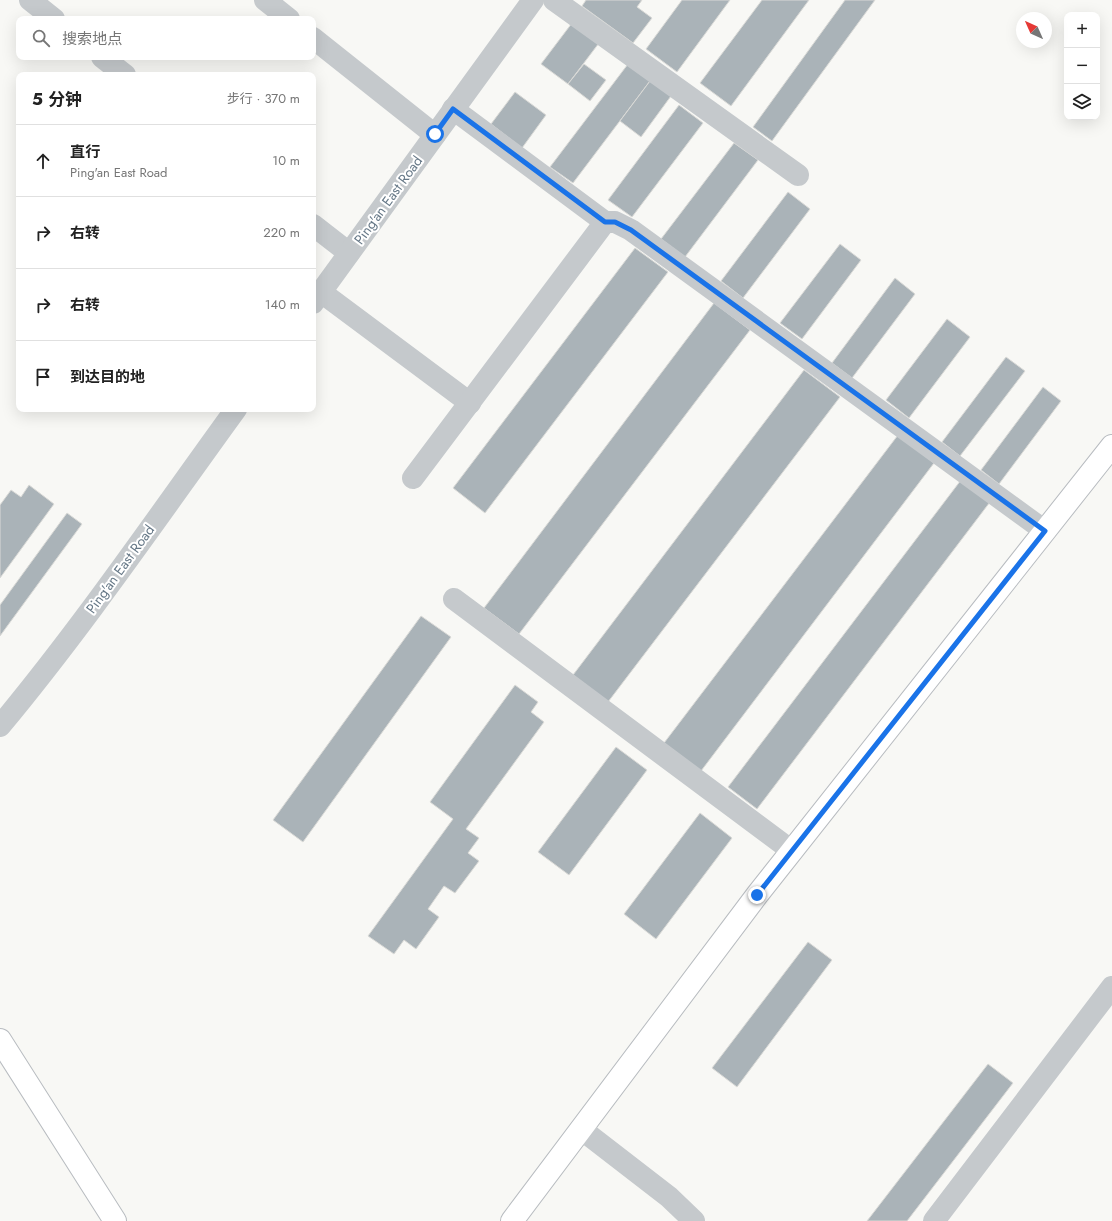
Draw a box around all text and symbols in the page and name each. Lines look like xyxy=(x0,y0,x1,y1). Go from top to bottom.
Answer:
north arrow xyxy=(1016,12,1052,48)
map controls xyxy=(1064,12,1100,120)
button: + xyxy=(1064,12,1100,48)
search box xyxy=(16,16,316,60)
icon: search xyxy=(30,27,52,49)
text: 搜索地点 xyxy=(62,28,122,50)
button: − xyxy=(1064,48,1100,84)
button: layers xyxy=(1064,84,1100,120)
text: 5 分钟 xyxy=(32,87,82,111)
text: 步行 · 370 m xyxy=(227,89,300,108)
route start xyxy=(426,125,444,143)
text: 直行 xyxy=(70,141,100,163)
icon: ahead xyxy=(32,150,54,172)
text: 10 m xyxy=(272,151,300,170)
street label: Ping'an East Road xyxy=(349,152,427,248)
text: Ping'an East Road xyxy=(70,163,167,182)
icon: right xyxy=(32,222,54,244)
text: 右转 xyxy=(70,222,100,244)
text: 220 m xyxy=(263,223,300,242)
icon: right xyxy=(32,294,54,316)
text: 右转 xyxy=(70,294,100,316)
text: 140 m xyxy=(265,295,300,314)
icon: arrive xyxy=(32,366,54,388)
text: 到达目的地 xyxy=(70,366,145,388)
street label: Ping'an East Road xyxy=(81,521,159,617)
route end xyxy=(748,886,766,904)

